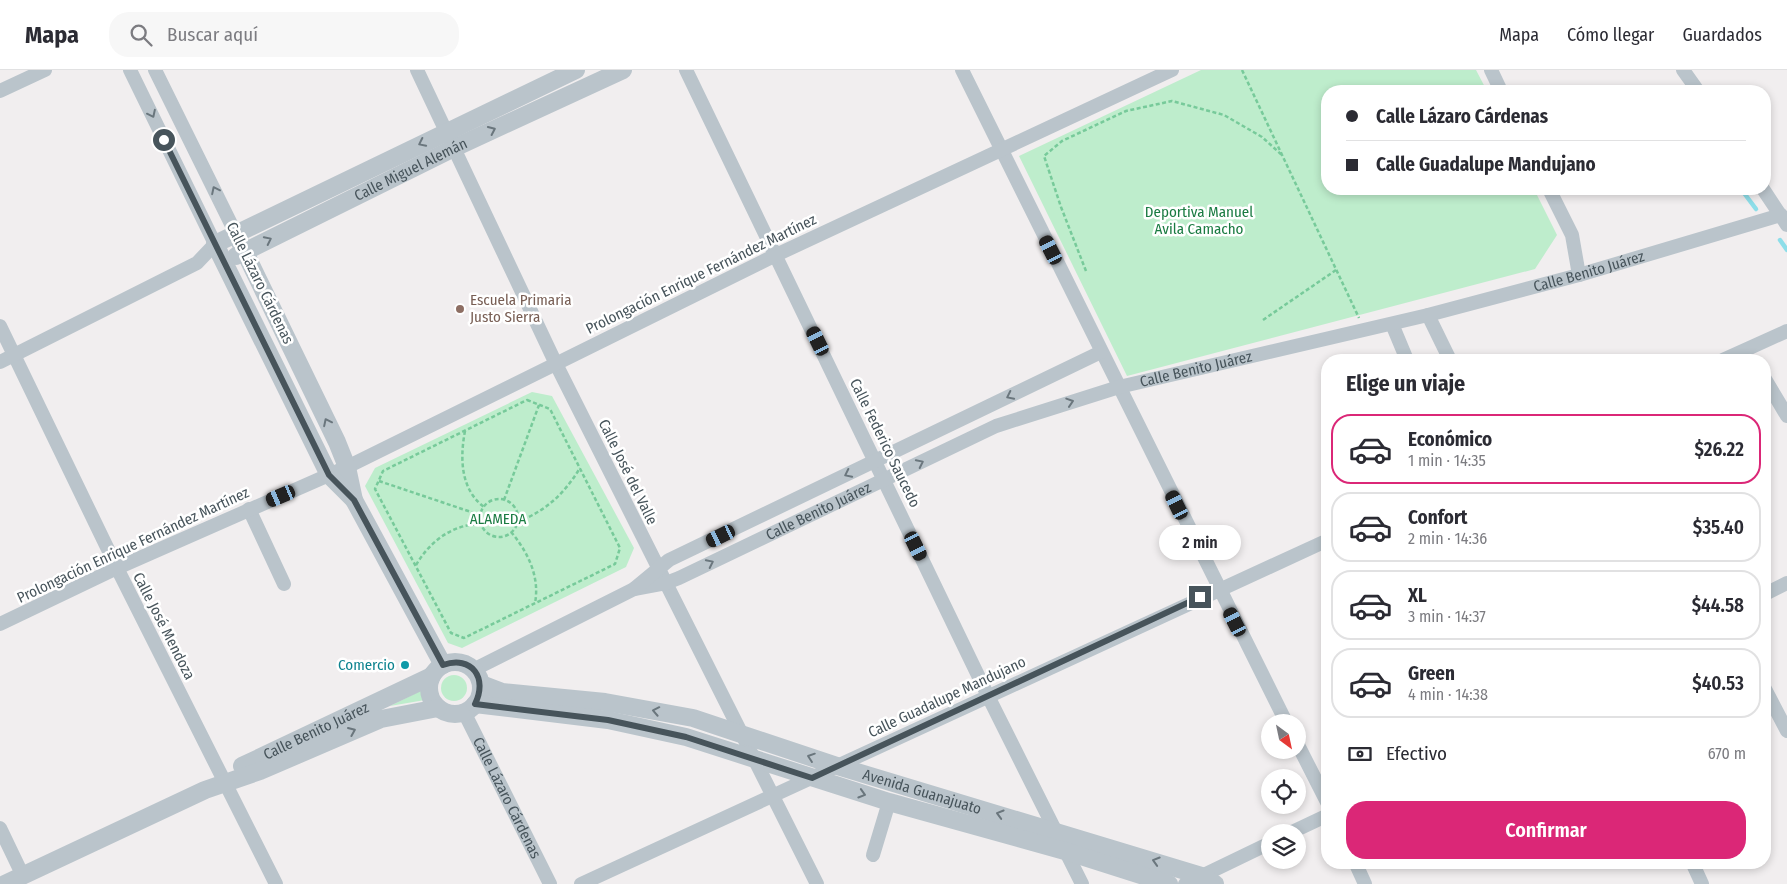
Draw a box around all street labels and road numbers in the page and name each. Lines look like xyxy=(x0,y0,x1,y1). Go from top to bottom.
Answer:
street label: Calle Miguel Alemán xyxy=(351,134,470,205)
street label: Prolongación Enrique Fernández Martínez xyxy=(583,210,819,338)
street label: Calle Lázaro Cárdenas xyxy=(223,219,297,347)
street label: Calle Benito Juárez xyxy=(1532,247,1646,296)
street label: Calle Benito Juárez xyxy=(1138,347,1254,391)
street label: Calle Federico Saucedo xyxy=(846,376,924,510)
street label: Calle José del Valle xyxy=(595,416,661,528)
street label: Calle Benito Juárez xyxy=(763,478,874,544)
street label: Prolongación Enrique Fernández Martínez xyxy=(14,483,252,607)
street label: Calle José Mendoza xyxy=(129,569,199,683)
street label: Calle Guadalupe Mandujano xyxy=(865,652,1029,741)
street label: Calle Benito Juárez xyxy=(261,698,372,764)
street label: Calle Lázaro Cárdenas xyxy=(469,734,545,862)
street label: Avenida Guanajuato xyxy=(861,765,984,818)

